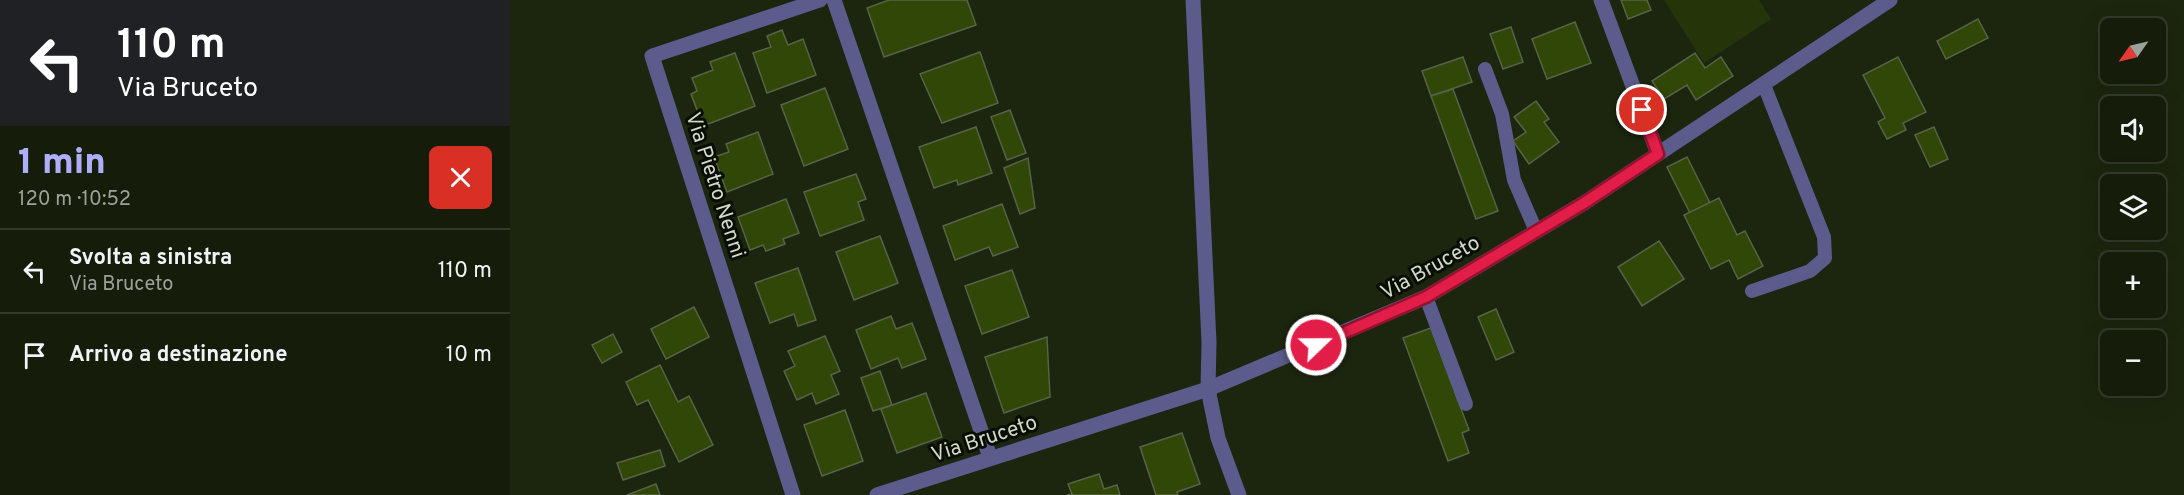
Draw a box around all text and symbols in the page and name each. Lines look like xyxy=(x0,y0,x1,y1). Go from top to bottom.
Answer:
north arrow xyxy=(2100,18,2166,84)
map controls xyxy=(2100,18,2166,396)
text: 110 m xyxy=(117,20,226,73)
icon: left xyxy=(18,24,96,102)
text: Via Bruceto xyxy=(117,72,258,106)
pin xyxy=(1616,84,1667,135)
icon: arrive xyxy=(1625,93,1658,126)
button: sound xyxy=(2100,96,2166,162)
street label: Via Pietro Nenni xyxy=(678,109,751,262)
text: 1 min xyxy=(18,141,106,187)
button: close xyxy=(429,146,492,209)
button: layers xyxy=(2100,174,2166,240)
text: 120 m · 10:52 xyxy=(18,187,131,213)
street label: Via Bruceto xyxy=(1376,230,1485,307)
text: Svolta a sinistra xyxy=(69,245,232,272)
button: + xyxy=(2100,252,2166,318)
icon: left xyxy=(18,255,51,288)
text: 110 m xyxy=(438,258,492,285)
text: Via Bruceto xyxy=(69,272,173,298)
position arrow xyxy=(1284,313,1348,377)
button: − xyxy=(2100,330,2166,396)
icon: arrive xyxy=(18,339,51,372)
text: Arrivo a destinazione xyxy=(69,342,287,369)
text: 10 m xyxy=(446,342,492,369)
street label: Via Bruceto xyxy=(928,410,1041,469)

